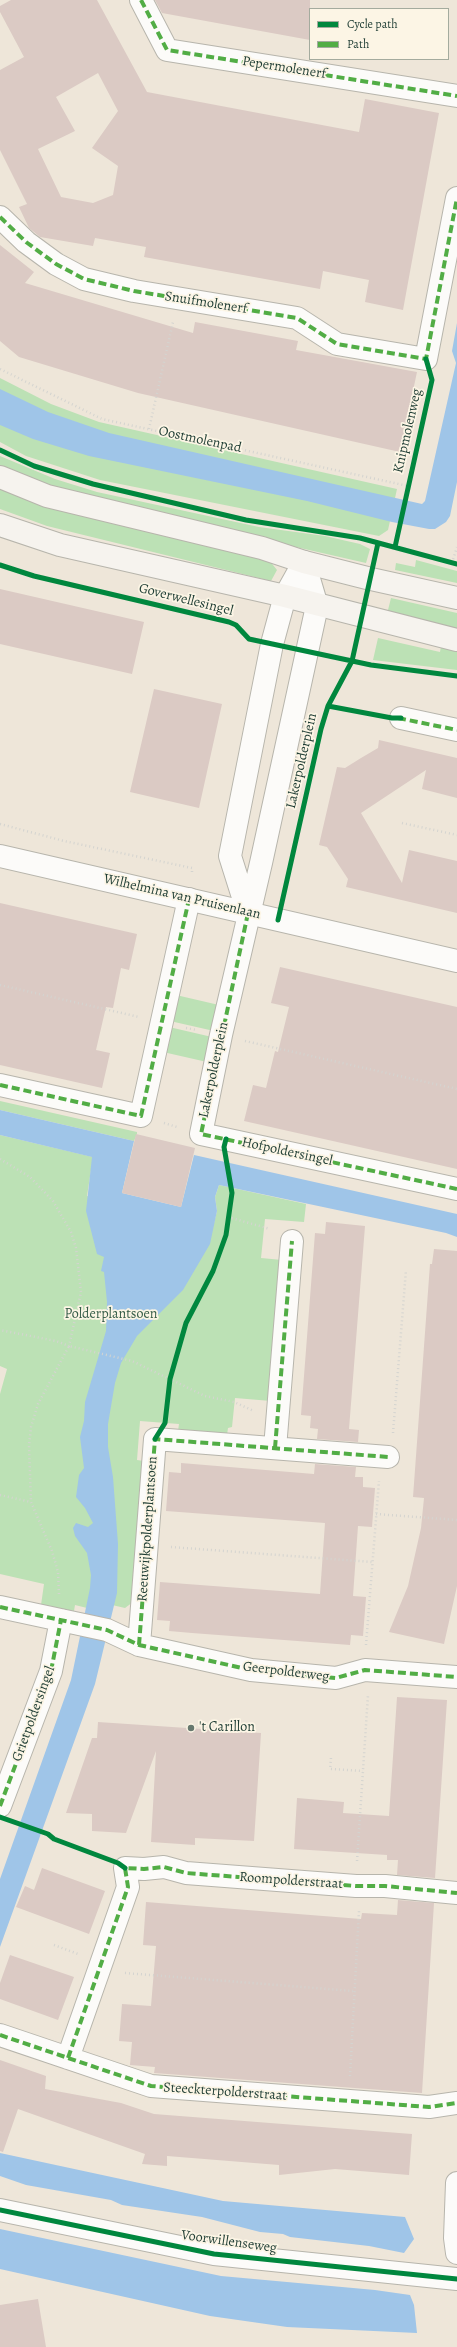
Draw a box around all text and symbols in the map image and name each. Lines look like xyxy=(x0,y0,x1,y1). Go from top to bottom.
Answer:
legend xyxy=(309,8,449,60)
text: Cycle path xyxy=(347,16,398,32)
text: Path xyxy=(347,36,369,52)
street label: Pepermolenerf xyxy=(241,53,327,83)
street label: Snuifmolenerf xyxy=(164,288,248,318)
street label: Knipmolenweg xyxy=(390,387,426,475)
street label: Oostmolenpad xyxy=(157,423,243,457)
street label: Goverwellesingel xyxy=(137,580,235,620)
street label: Lakerpolderplein xyxy=(283,712,321,810)
street label: Wilhelmina van Pruisenlaan xyxy=(102,871,262,923)
street label: Lakerpolderplein xyxy=(196,1021,232,1119)
street label: Hofpoldersingel xyxy=(240,1134,334,1170)
park label: Polderplantsoen xyxy=(65,1307,157,1323)
street label: Reeuwijkpolderplantsoen xyxy=(135,1456,161,1602)
street label: Geerpolderweg xyxy=(242,1658,330,1686)
street label: Grietpoldersingel xyxy=(9,1664,59,1764)
place label: 't Carillon xyxy=(199,1720,255,1736)
marker: 't Carillon xyxy=(186,1723,196,1733)
street label: Roompolderstraat xyxy=(239,1869,343,1893)
street label: Steeckterpolderstraat xyxy=(163,2079,287,2105)
street label: Voorwillenseweg xyxy=(180,2227,278,2257)

